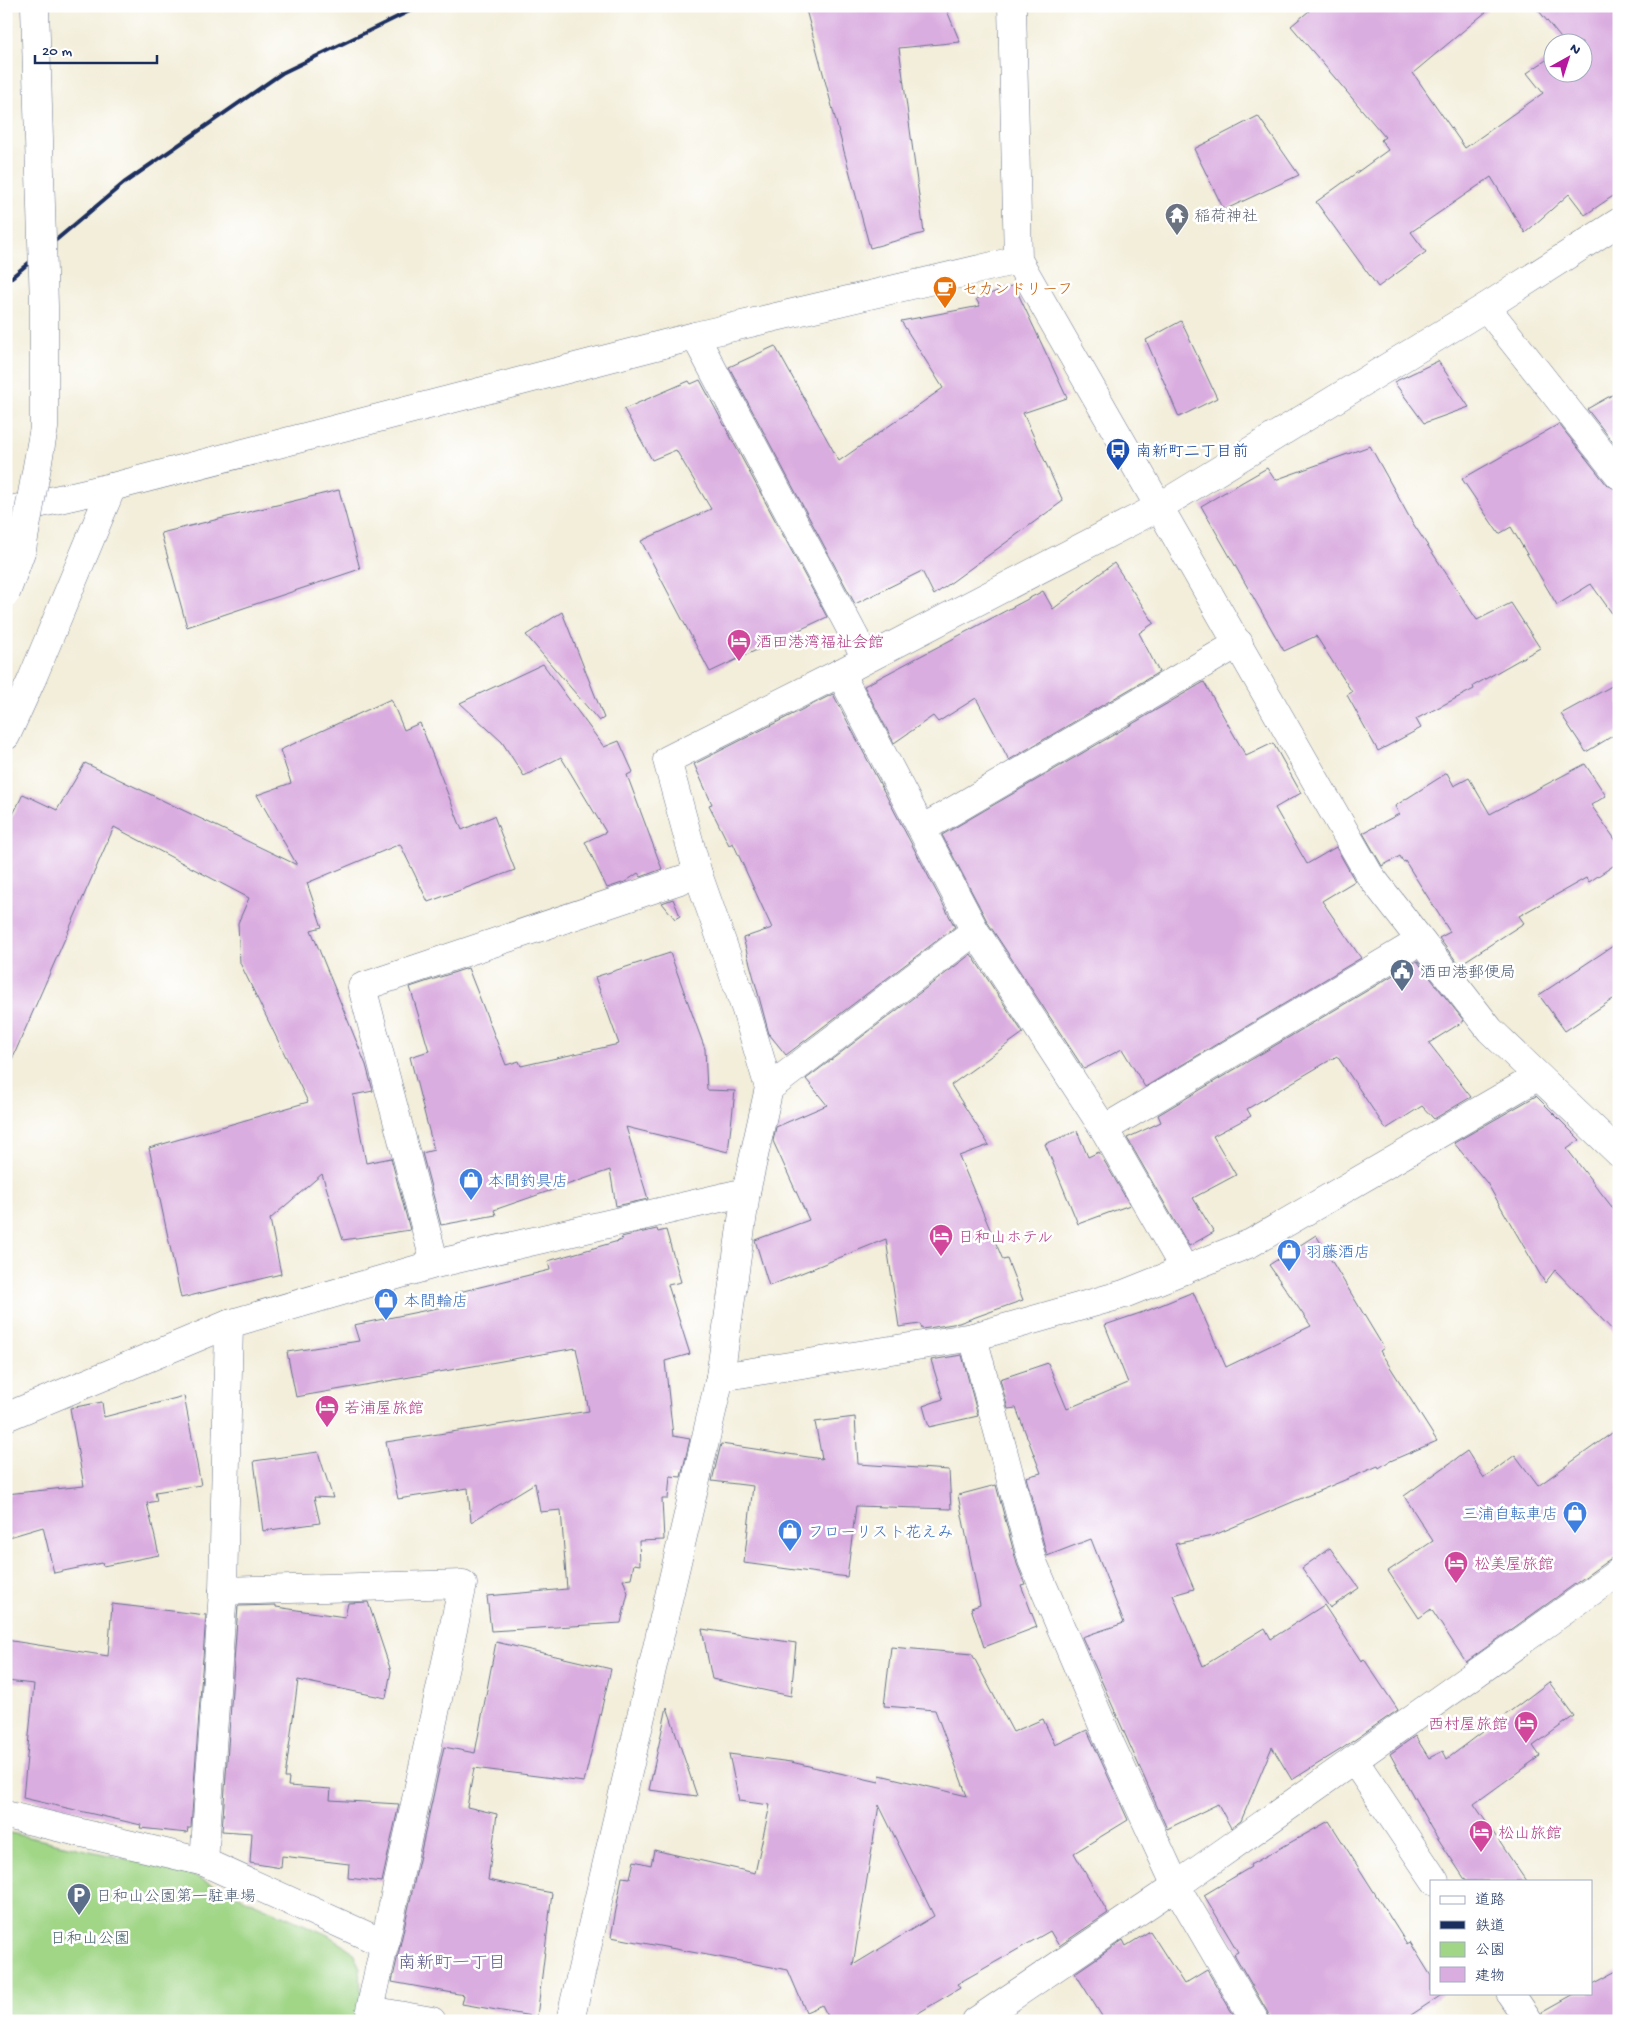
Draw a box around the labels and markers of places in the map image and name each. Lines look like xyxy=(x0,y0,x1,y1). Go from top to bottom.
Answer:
temple icon: 稲荷神社 xyxy=(1164,202,1190,236)
place label: 稲荷神社 xyxy=(1194,208,1258,228)
cafe icon: セカンドリーフ xyxy=(932,275,958,309)
place label: セカンドリーフ xyxy=(962,281,1073,301)
bus stop icon: 南新町二丁目前 xyxy=(1105,437,1131,471)
place label: 南新町二丁目前 xyxy=(1136,442,1248,463)
hotel icon: 酒田港湾福祉会館 xyxy=(726,628,752,662)
place label: 酒田港湾福祉会館 xyxy=(756,633,884,654)
public building icon: 酒田港郵便局 xyxy=(1389,958,1415,992)
place label: 酒田港郵便局 xyxy=(1420,964,1516,984)
shop icon: 本間釣具店 xyxy=(458,1167,484,1201)
place label: 本間釣具店 xyxy=(488,1173,568,1193)
hotel icon: 日和山ホテル xyxy=(928,1223,954,1257)
place label: 日和山ホテル xyxy=(958,1229,1053,1249)
shop icon: 羽藤酒店 xyxy=(1276,1238,1302,1272)
place label: 羽藤酒店 xyxy=(1306,1244,1370,1264)
shop icon: 本間輪店 xyxy=(373,1287,399,1321)
place label: 本間輪店 xyxy=(404,1293,468,1313)
hotel icon: 若浦屋旅館 xyxy=(314,1394,340,1428)
place label: 若浦屋旅館 xyxy=(344,1400,424,1420)
shop icon: 三浦自転車店 xyxy=(1562,1500,1588,1534)
place label: 三浦自転車店 xyxy=(1462,1505,1558,1526)
shop icon: フローリスト花えみ xyxy=(777,1518,803,1552)
place label: フローリスト花えみ xyxy=(808,1524,953,1544)
hotel icon: 松美屋旅館 xyxy=(1443,1550,1469,1584)
place label: 松美屋旅館 xyxy=(1474,1556,1554,1576)
hotel icon: 西村屋旅館 xyxy=(1513,1710,1539,1744)
place label: 西村屋旅館 xyxy=(1428,1716,1508,1736)
hotel icon: 松山旅館 xyxy=(1468,1819,1494,1853)
place label: 松山旅館 xyxy=(1498,1825,1562,1845)
parking icon: 日和山公園第一駐車場 xyxy=(66,1882,92,1916)
place label: 日和山公園第一駐車場 xyxy=(96,1887,256,1908)

